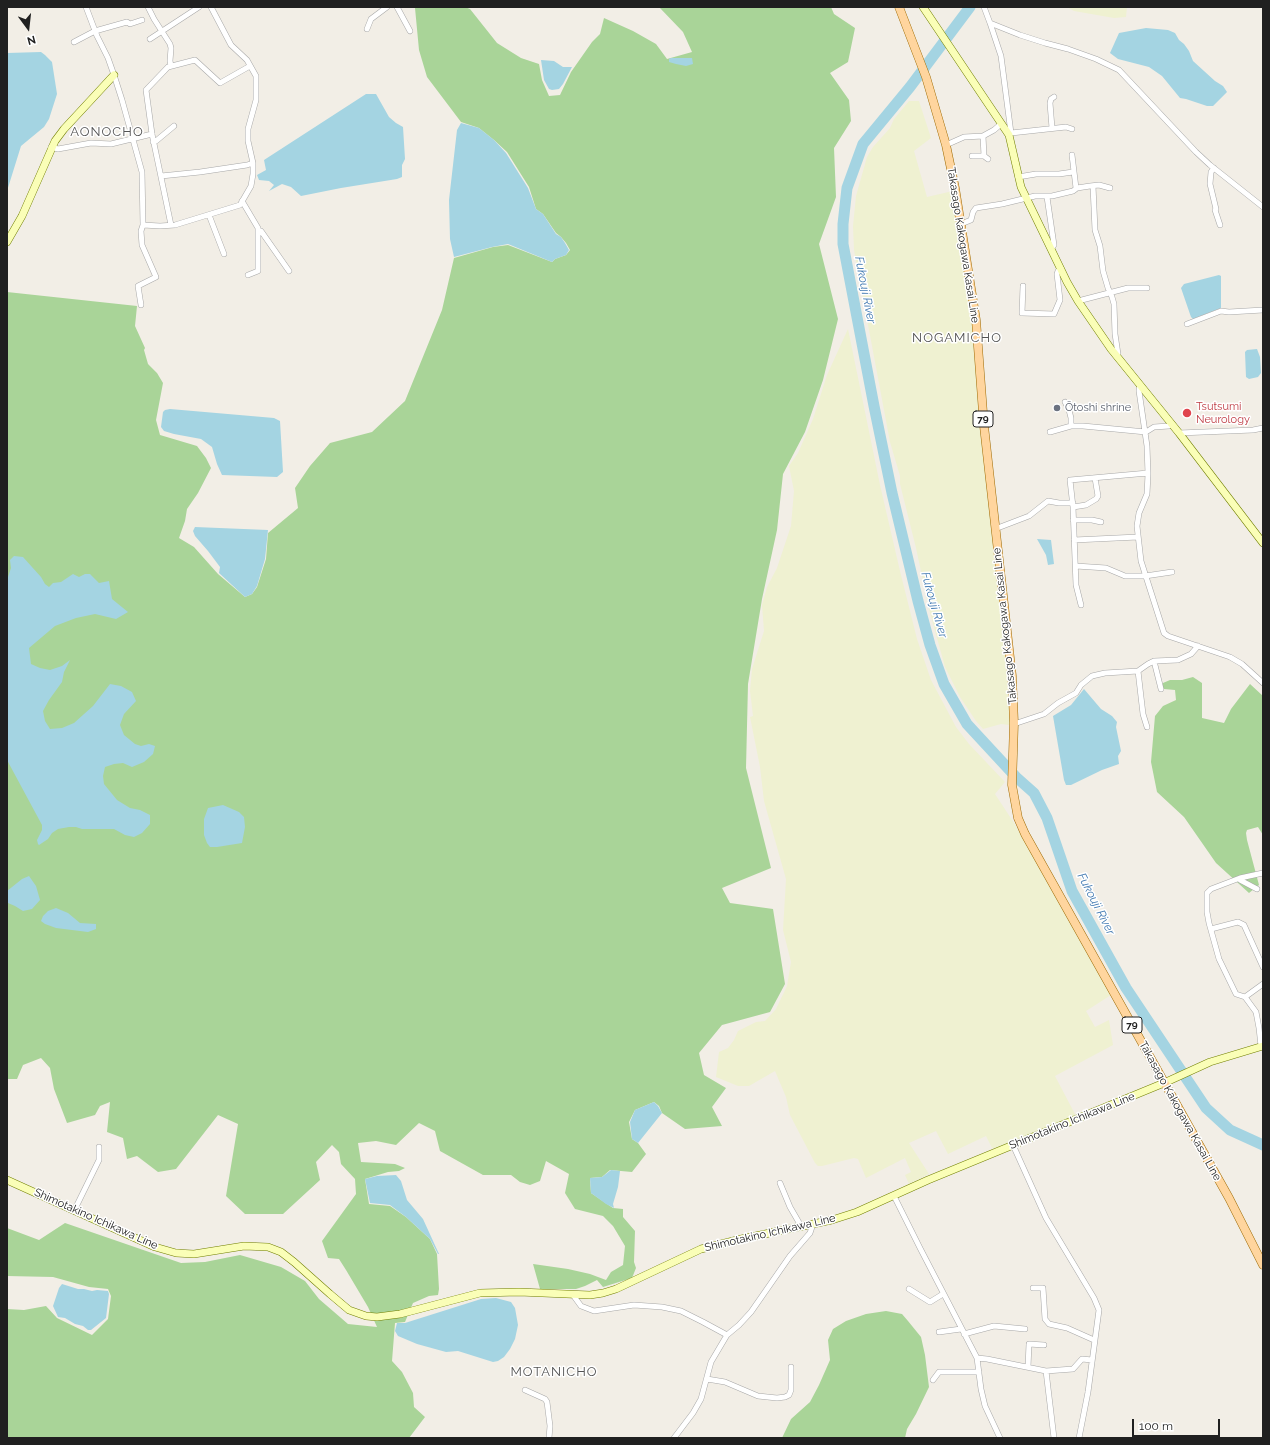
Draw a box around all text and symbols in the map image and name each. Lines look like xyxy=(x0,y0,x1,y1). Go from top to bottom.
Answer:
north arrow xyxy=(8,8,48,48)
text: N xyxy=(25,33,37,47)
district label: AONOCHO xyxy=(70,124,144,140)
street label: Takasago Kakogawa Kasai Line xyxy=(944,166,982,324)
water label: Fukouji River xyxy=(851,255,879,325)
district label: NOGAMICHO xyxy=(912,330,1002,346)
place label: Tsutsumi Neurology xyxy=(1196,400,1250,426)
place label: Ōtoshi shrine xyxy=(1065,401,1131,415)
marker: Ōtoshi shrine xyxy=(1052,403,1062,413)
marker: Tsutsumi Neurology xyxy=(1181,407,1193,419)
road number: 79 xyxy=(973,411,993,427)
street label: Takasago Kakogawa Kasai Line xyxy=(990,547,1020,705)
water label: Fukouji River xyxy=(918,570,950,640)
water label: Fukouji River xyxy=(1074,870,1118,938)
road number: 79 xyxy=(1122,1017,1142,1033)
street label: Takasago Kakogawa Kasai Line xyxy=(1136,1039,1224,1183)
street label: Shimotakino Ichikawa Line xyxy=(1007,1090,1137,1152)
street label: Shimotakino Ichikawa Line xyxy=(32,1186,160,1252)
street label: Shimotakino Ichikawa Line xyxy=(703,1211,837,1255)
district label: MOTANICHO xyxy=(510,1364,598,1380)
scale bar xyxy=(1134,1411,1222,1437)
text: 100 m xyxy=(1139,1419,1173,1433)

